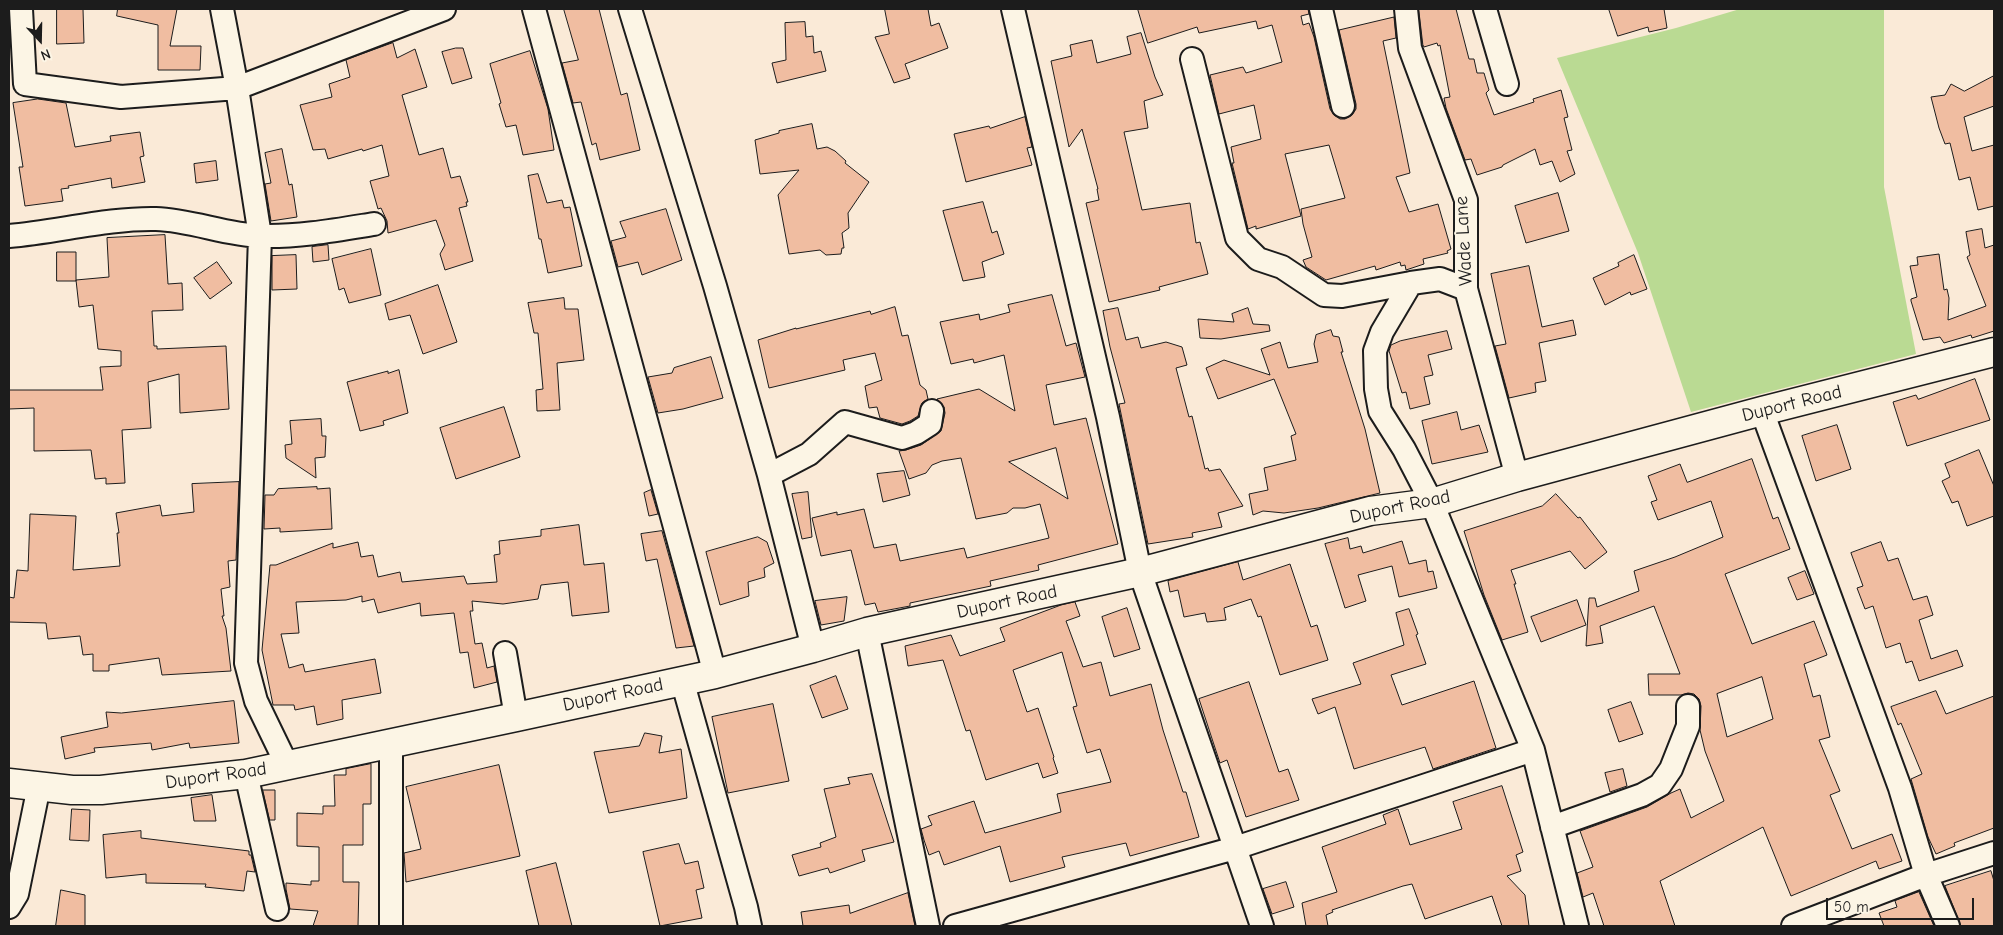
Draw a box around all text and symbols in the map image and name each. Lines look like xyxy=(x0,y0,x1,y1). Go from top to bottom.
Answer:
north arrow xyxy=(15,15,65,65)
text: N xyxy=(38,45,53,64)
street label: Wade Lane xyxy=(1450,196,1478,286)
street label: Duport Road xyxy=(1740,381,1844,427)
street label: Duport Road xyxy=(1348,485,1452,529)
street label: Duport Road xyxy=(955,580,1059,624)
street label: Duport Road xyxy=(561,673,665,717)
street label: Duport Road xyxy=(164,758,268,794)
scale bar xyxy=(1828,888,1976,920)
text: 50 m xyxy=(1834,898,1869,916)

